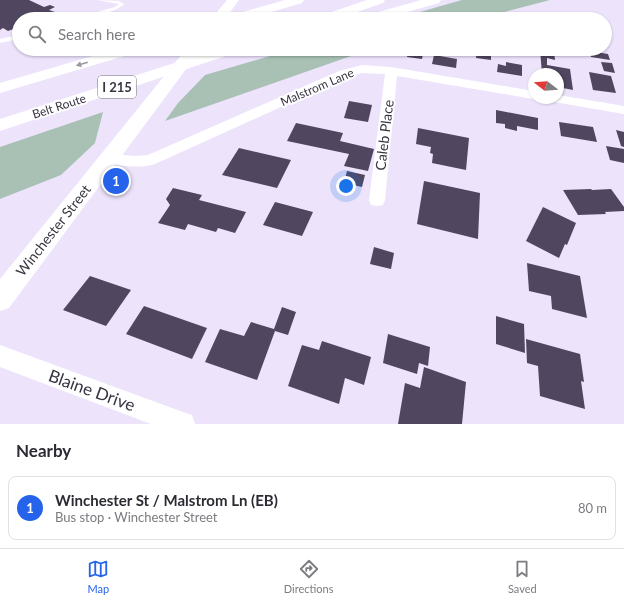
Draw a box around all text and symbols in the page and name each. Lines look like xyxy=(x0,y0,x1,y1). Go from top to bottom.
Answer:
search box xyxy=(12,12,612,56)
icon: search xyxy=(26,23,48,45)
text: Search here xyxy=(58,25,135,43)
one-way arrow xyxy=(75,61,87,67)
street label: Malstrom Lane xyxy=(278,65,356,109)
north arrow xyxy=(528,68,564,104)
road number: I 215 xyxy=(98,76,136,98)
street label: Belt Route xyxy=(30,90,88,122)
street label: Caleb Place xyxy=(371,99,397,171)
pin: 1 xyxy=(103,166,129,196)
your location xyxy=(336,176,356,196)
street label: Winchester Street xyxy=(12,181,94,279)
street label: Blaine Drive xyxy=(46,365,138,415)
text: Nearby xyxy=(16,440,71,461)
text: Winchester St / Malstrom Ln (EB) xyxy=(55,491,278,509)
text: 1 xyxy=(26,500,34,516)
text: 80 m xyxy=(578,500,607,516)
text: Bus stop · Winchester Street xyxy=(55,509,218,525)
tab: Map xyxy=(87,558,109,595)
tab: Directions xyxy=(284,558,333,595)
tab: Saved xyxy=(508,558,537,595)

